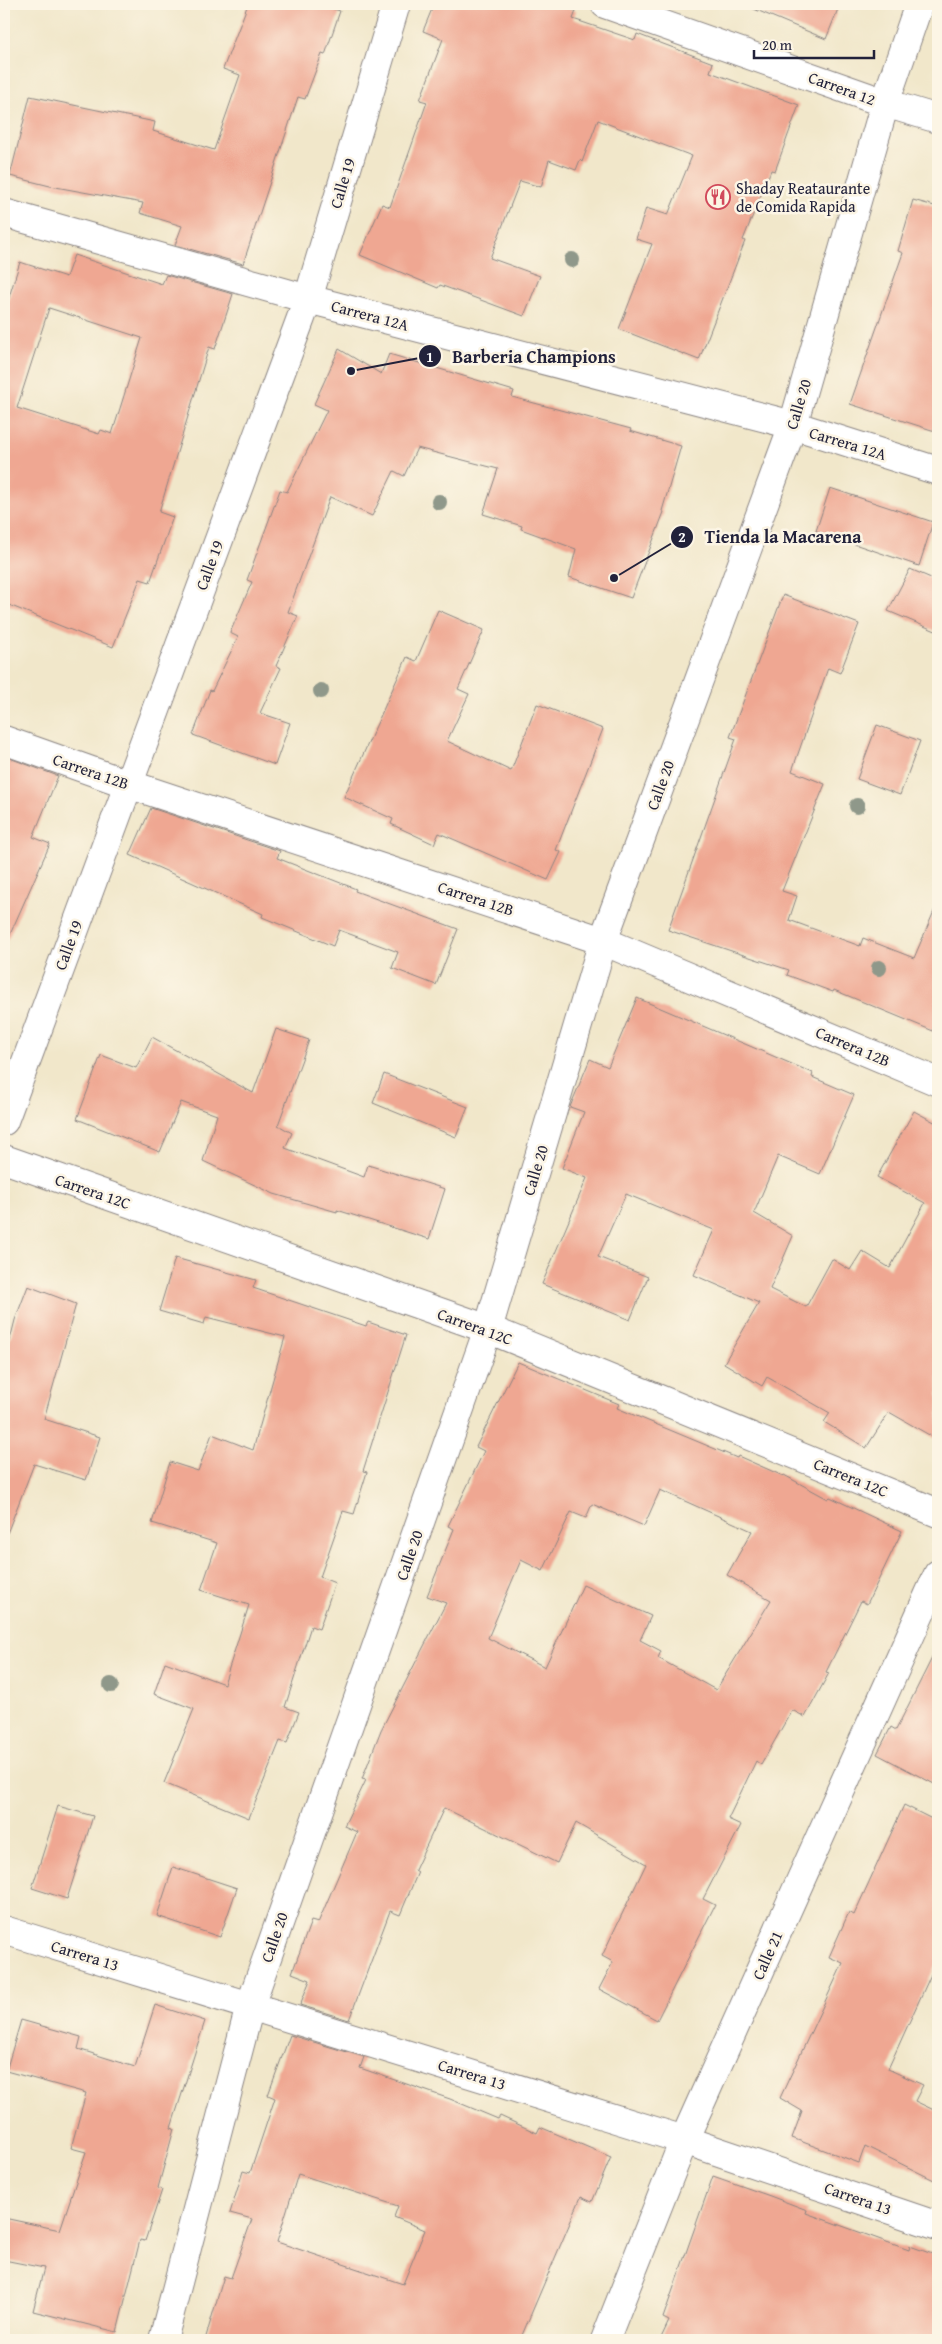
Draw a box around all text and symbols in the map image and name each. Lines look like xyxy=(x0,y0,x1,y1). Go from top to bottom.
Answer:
scale bar xyxy=(754,28,874,60)
text: 20 m xyxy=(762,34,793,55)
street label: Carrera 12 xyxy=(805,65,879,111)
street label: Calle 19 xyxy=(323,155,361,211)
place label: Shaday Reataurante de Comida Rapida xyxy=(736,176,870,218)
restaurant icon: Shaday Reataurante de Comida Rapida xyxy=(705,184,731,210)
street label: Carrera 12A xyxy=(329,293,412,337)
callout: Barberia Champions xyxy=(417,340,626,373)
text: Barberia Champions xyxy=(452,343,616,370)
text: 1 xyxy=(426,346,434,367)
street label: Calle 20 xyxy=(779,376,817,432)
street label: Carrera 12A xyxy=(807,420,890,466)
callout: Tienda la Macarena xyxy=(670,520,872,553)
text: Tienda la Macarena xyxy=(705,523,862,550)
text: 2 xyxy=(678,526,686,547)
street label: Calle 19 xyxy=(189,536,229,593)
street label: Carrera 12B xyxy=(50,747,132,795)
street label: Calle 20 xyxy=(640,756,680,813)
street label: Carrera 12B xyxy=(435,874,517,922)
street label: Calle 19 xyxy=(48,916,88,973)
street label: Carrera 12B xyxy=(812,1020,894,1072)
street label: Calle 20 xyxy=(516,1142,554,1198)
street label: Carrera 12C xyxy=(52,1167,134,1215)
street label: Carrera 12C xyxy=(434,1301,516,1351)
street label: Carrera 12C xyxy=(810,1451,892,1503)
street label: Calle 20 xyxy=(389,1526,429,1583)
street label: Calle 20 xyxy=(254,1908,294,1965)
street label: Calle 21 xyxy=(746,1927,788,1983)
street label: Carrera 13 xyxy=(48,1933,122,1977)
street label: Carrera 13 xyxy=(435,2052,509,2096)
street label: Carrera 13 xyxy=(821,2175,895,2221)

